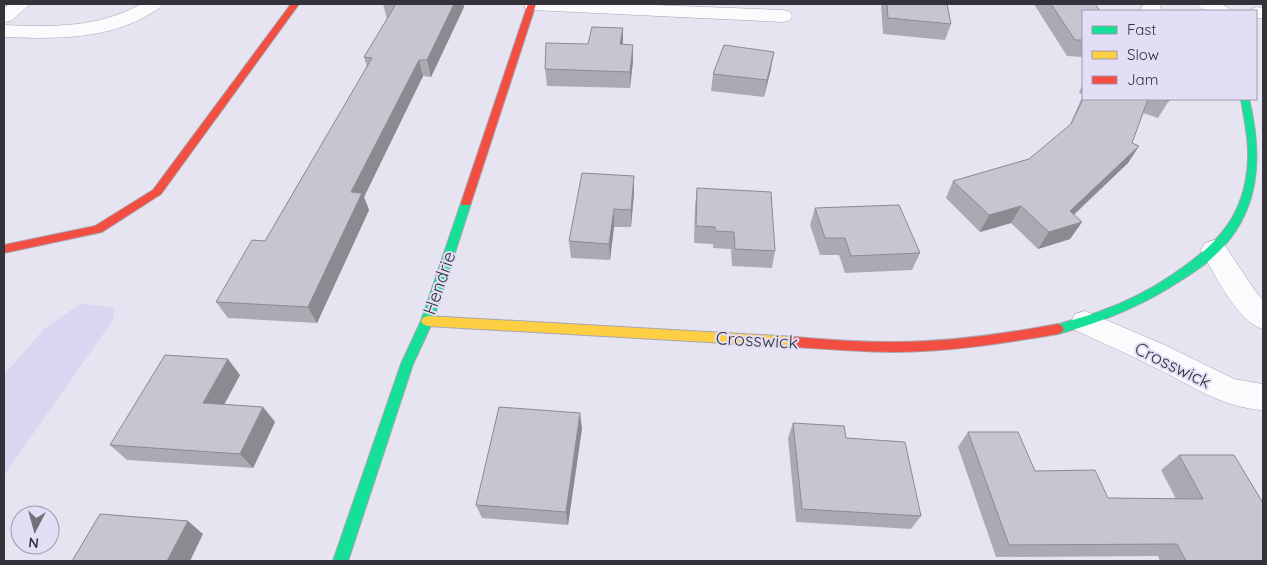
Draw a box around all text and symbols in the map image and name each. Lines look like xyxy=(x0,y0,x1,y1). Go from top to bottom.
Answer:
legend xyxy=(1082,10,1257,100)
text: Fast xyxy=(1127,20,1156,39)
text: Slow xyxy=(1127,45,1159,64)
text: Jam xyxy=(1127,70,1158,89)
street label: Hendrie xyxy=(417,248,461,318)
street label: Crosswick xyxy=(715,326,799,354)
street label: Crosswick xyxy=(1131,337,1215,393)
north arrow xyxy=(10,505,60,555)
text: N xyxy=(28,533,40,552)

